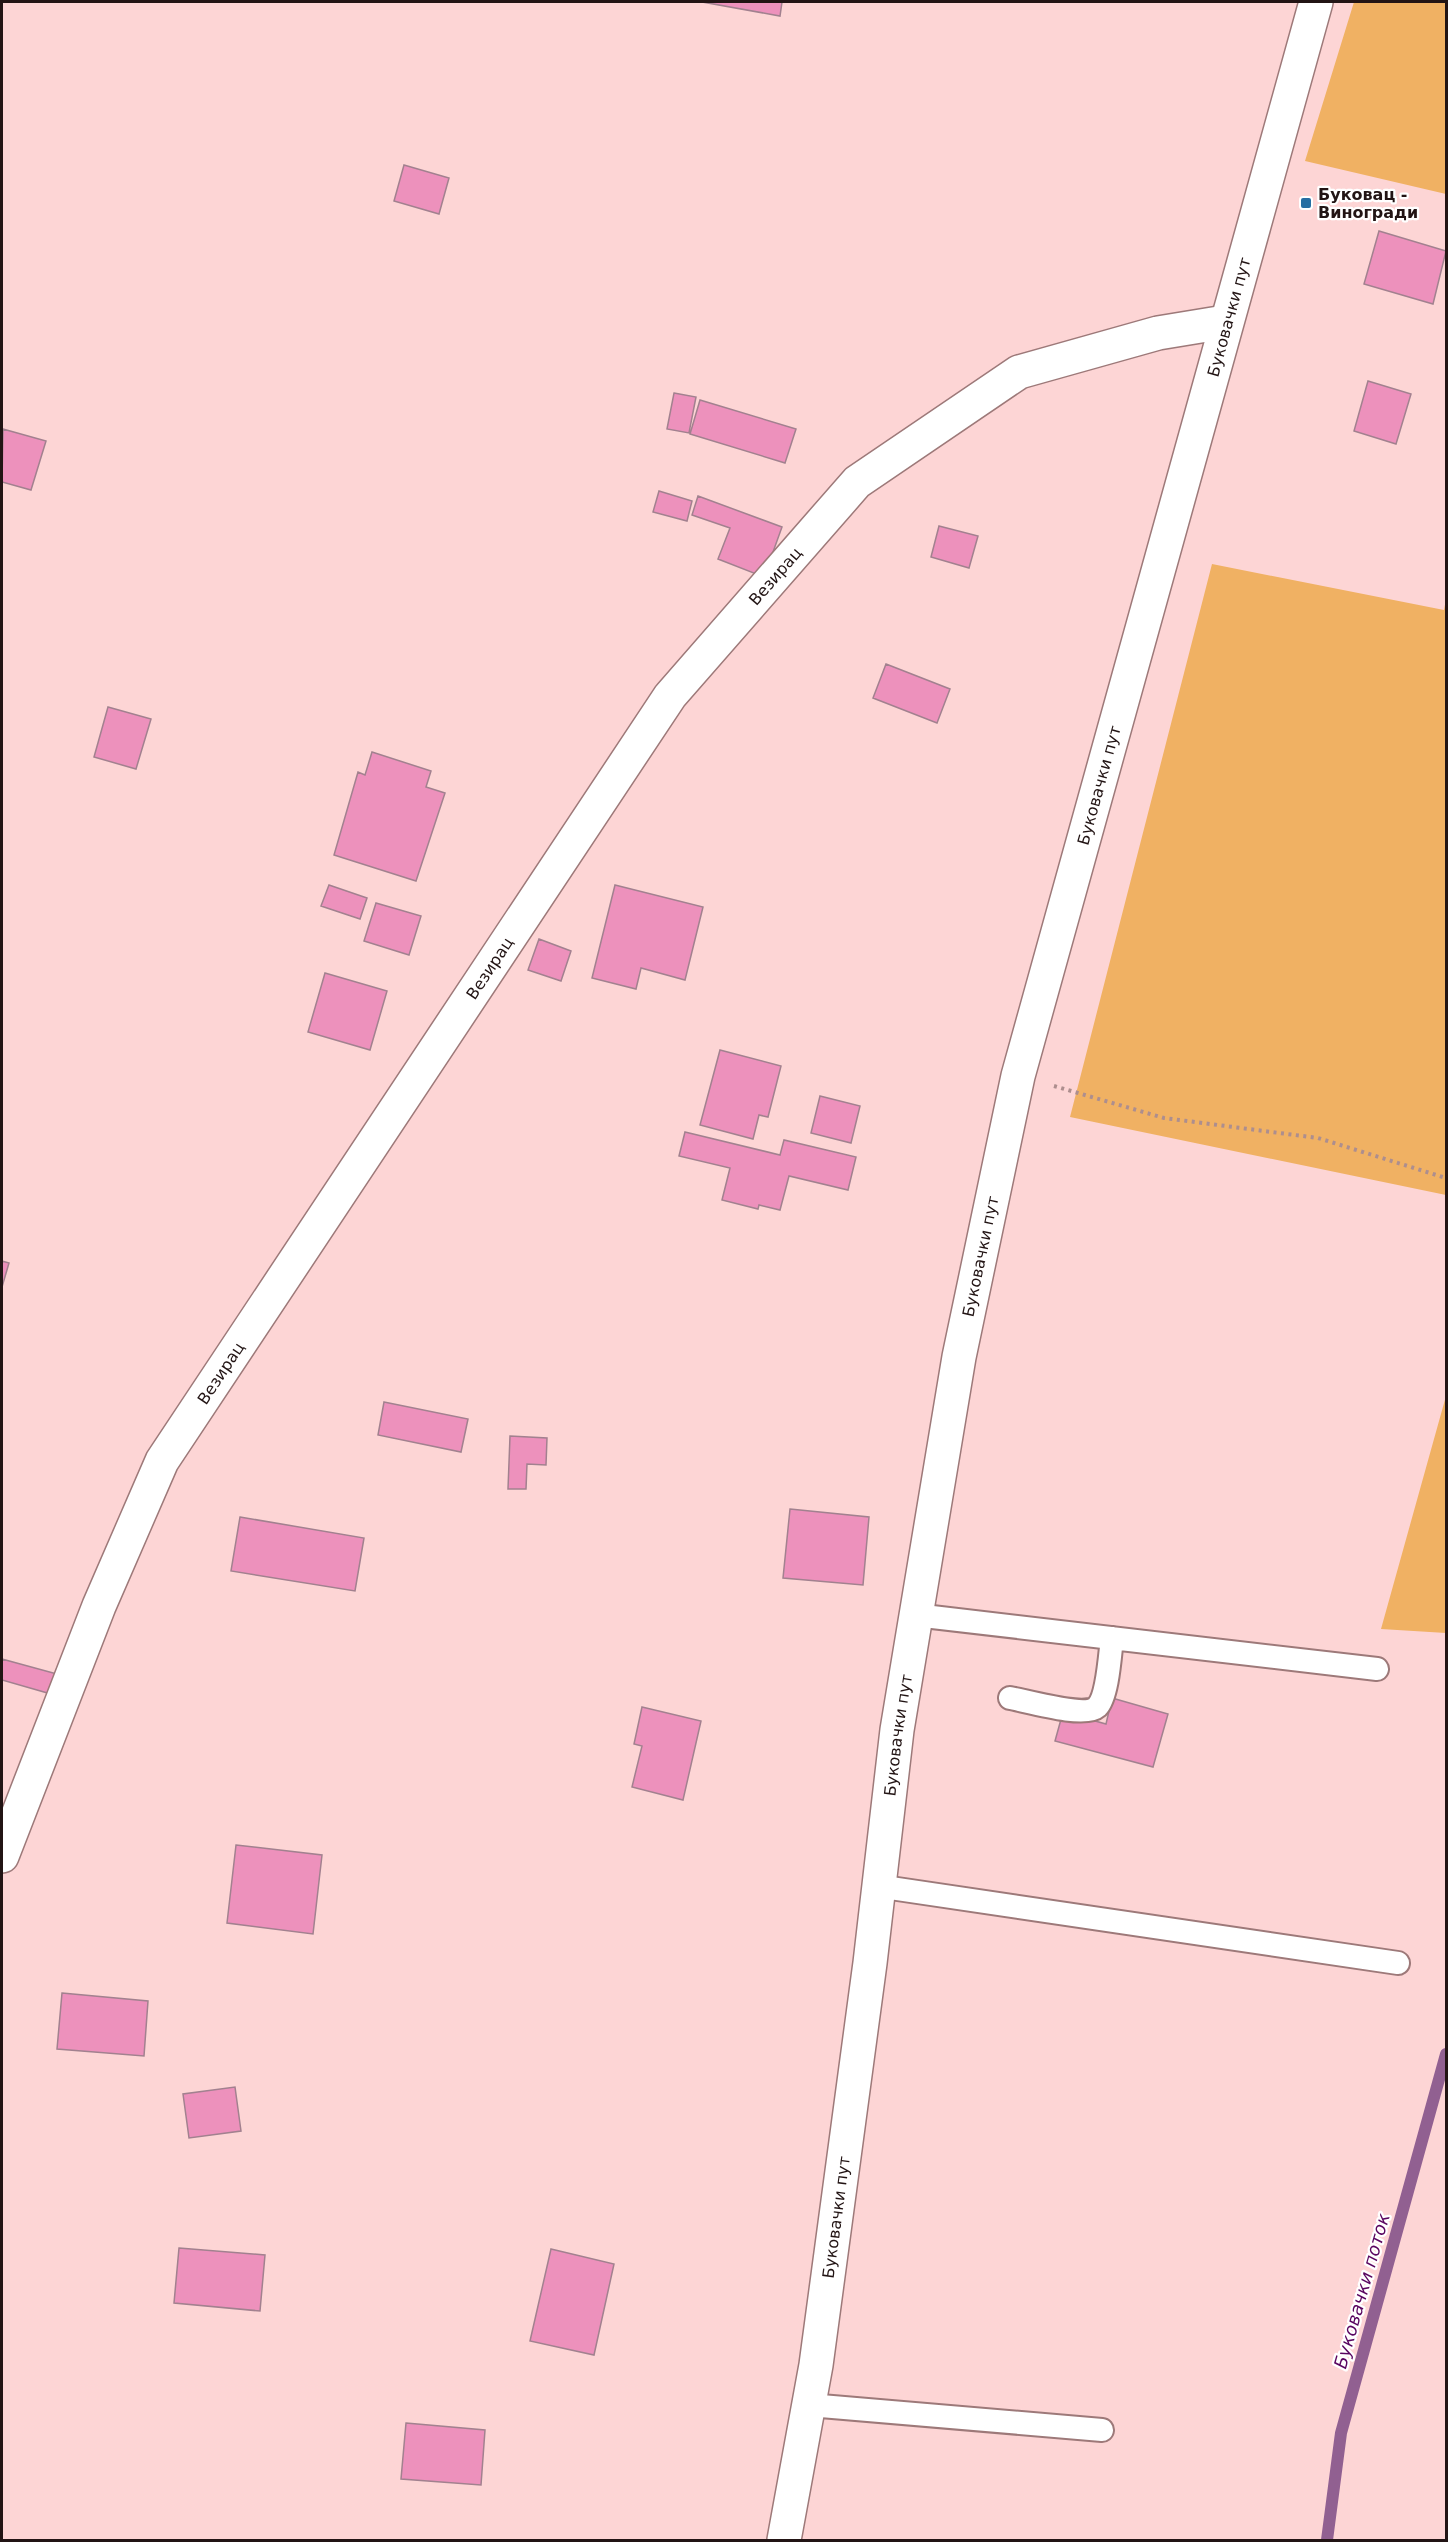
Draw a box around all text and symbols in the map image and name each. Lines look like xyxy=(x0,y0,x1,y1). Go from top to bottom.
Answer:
place label: Буковац - Виногради xyxy=(1318,185,1418,222)
marker: Буковац - Виногради xyxy=(1299,196,1313,210)
street label: Буковачки пут xyxy=(1203,255,1255,379)
street label: Везирац xyxy=(745,543,806,609)
street label: Буковачки пут xyxy=(1074,724,1125,847)
street label: Везирац xyxy=(462,934,517,1003)
street label: Буковачки пут xyxy=(959,1194,1003,1319)
street label: Везирац xyxy=(193,1338,248,1408)
street label: Буковачки пут xyxy=(880,1673,916,1797)
street label: Буковачки пут xyxy=(819,2155,854,2280)
water label: Буковачки поток xyxy=(1329,2211,1394,2371)

